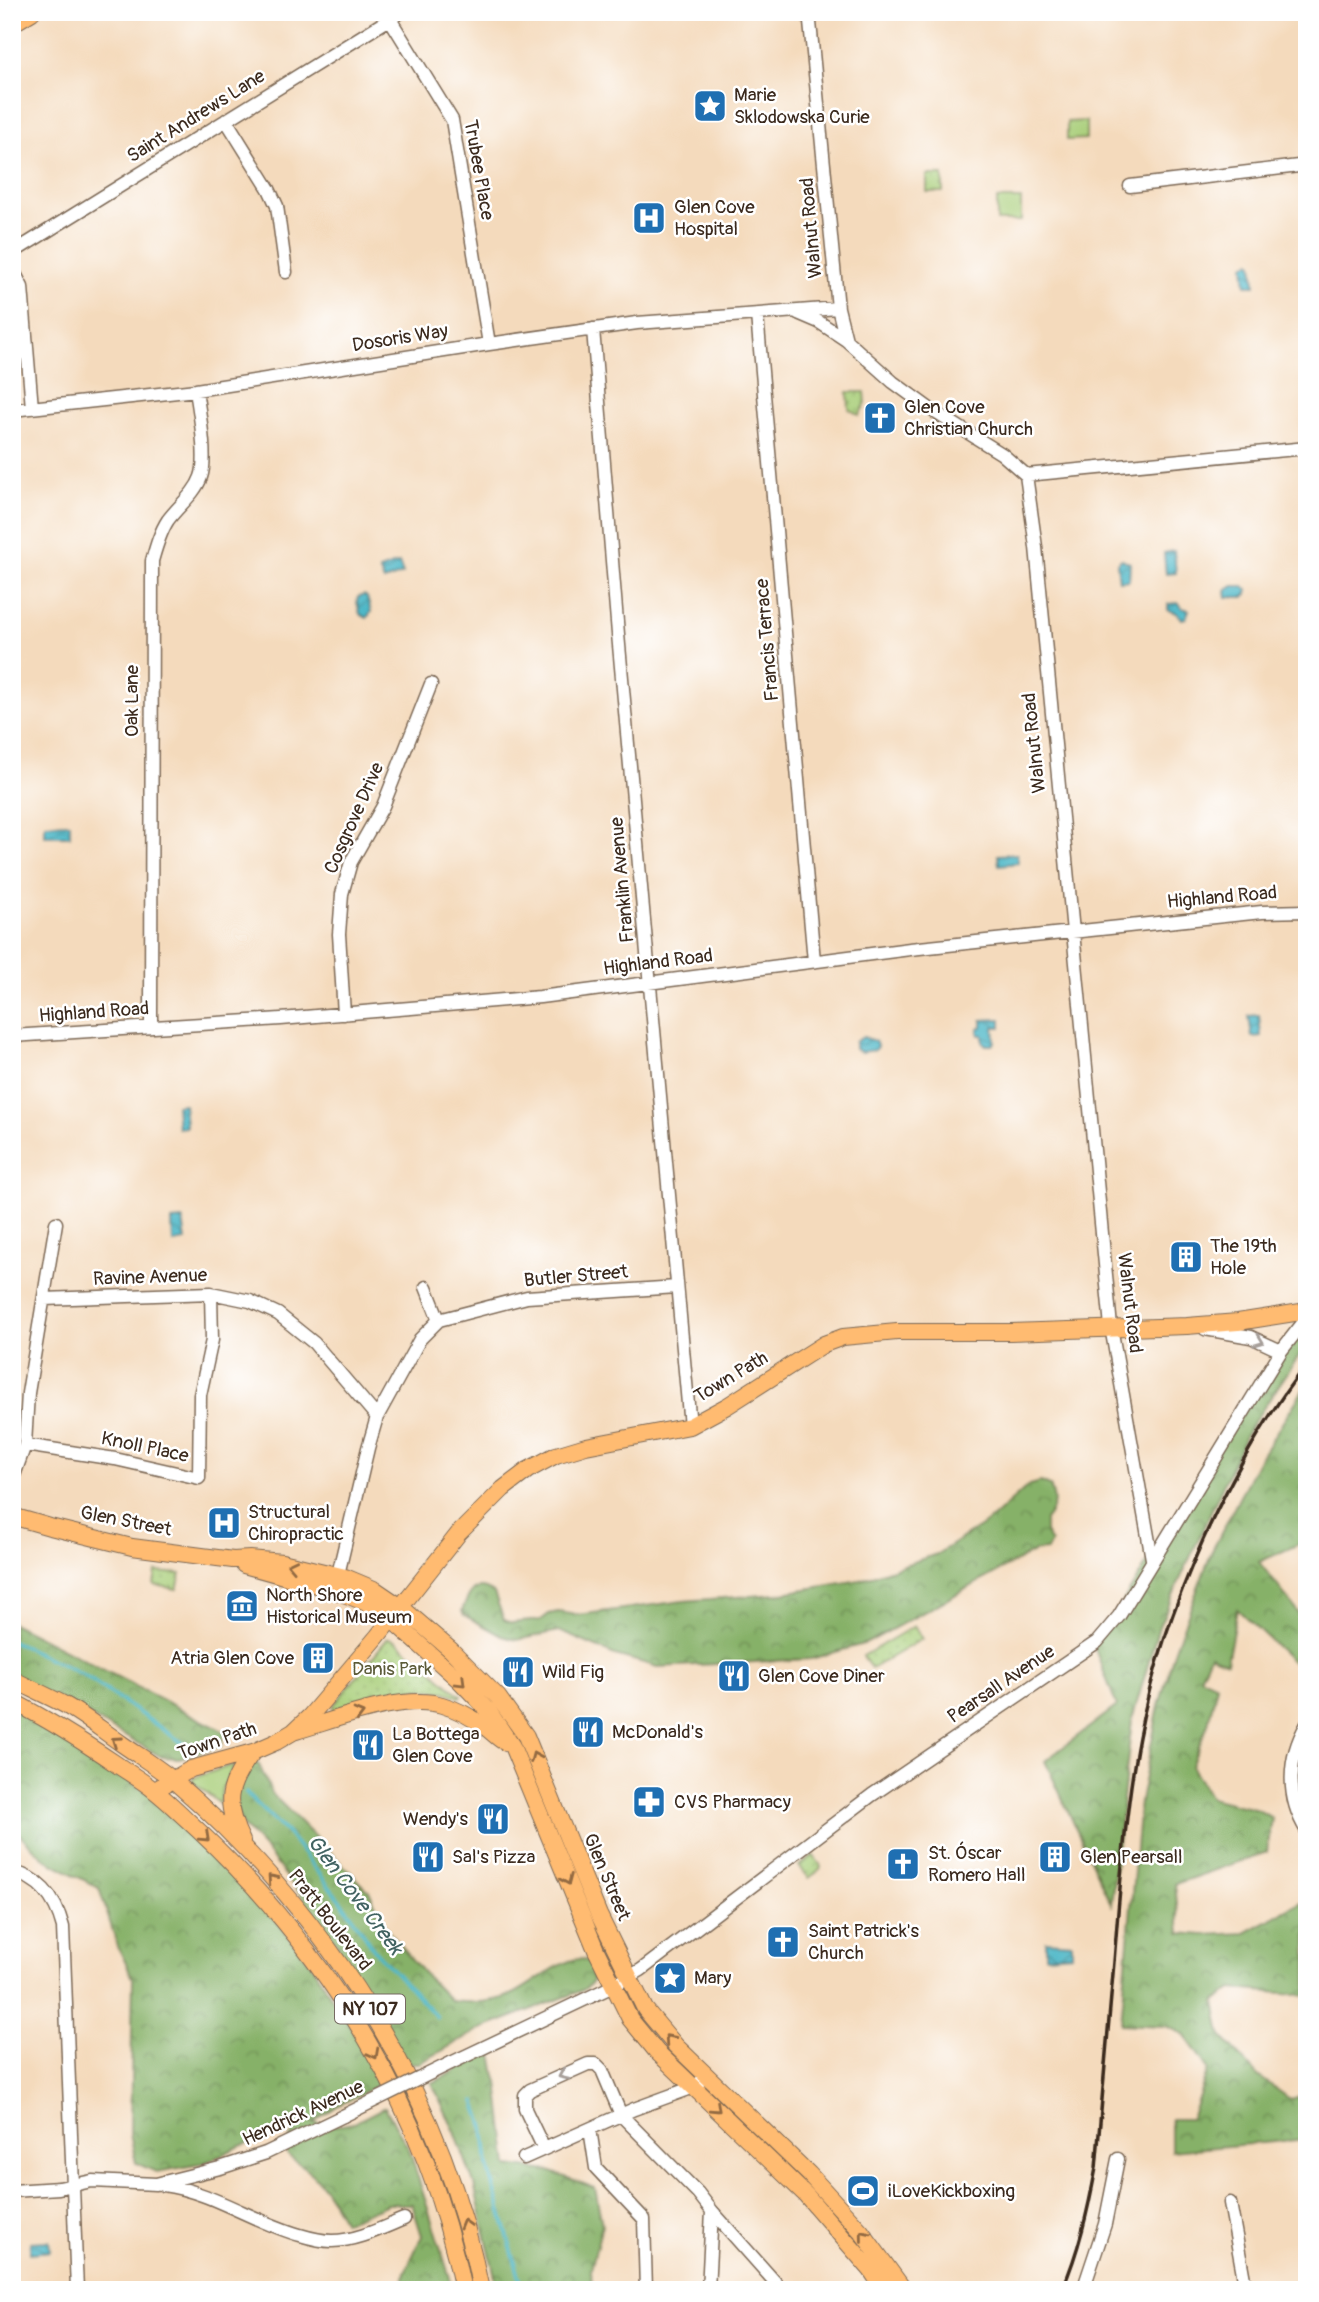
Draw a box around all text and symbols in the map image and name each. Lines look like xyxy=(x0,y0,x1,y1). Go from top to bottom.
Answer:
street label: Saint Andrews Lane xyxy=(123,64,270,168)
place label: Marie Sklodowska Curie xyxy=(734,83,870,129)
place icon: Marie Sklodowska Curie xyxy=(691,87,729,125)
street label: Trubee Place xyxy=(458,118,500,223)
street label: Walnut Road xyxy=(795,177,827,279)
place label: Glen Cove Hospital xyxy=(674,195,755,241)
hospital icon: Glen Cove Hospital xyxy=(630,199,668,237)
street label: Dosoris Way xyxy=(350,319,450,357)
place label: Glen Cove Christian Church xyxy=(904,395,1033,441)
church icon: Glen Cove Christian Church xyxy=(861,399,899,437)
street label: Francis Terrace xyxy=(750,577,784,702)
street label: Oak Lane xyxy=(120,664,144,737)
street label: Walnut Road xyxy=(1017,692,1051,794)
street label: Cosgrove Drive xyxy=(319,758,389,877)
street label: Franklin Avenue xyxy=(604,815,639,944)
street label: Highland Road xyxy=(1166,880,1278,914)
street label: Highland Road xyxy=(602,943,714,981)
street label: Highland Road xyxy=(38,996,150,1028)
place label: The 19th Hole xyxy=(1210,1234,1277,1280)
building icon: The 19th Hole xyxy=(1167,1238,1205,1276)
street label: Walnut Road xyxy=(1112,1251,1148,1355)
street label: Butler Street xyxy=(523,1259,629,1292)
street label: Ravine Avenue xyxy=(92,1263,208,1291)
one-way arrow xyxy=(1253,1332,1265,1346)
street label: Town Path xyxy=(690,1346,772,1408)
street label: Knoll Place xyxy=(99,1426,192,1468)
street label: Glen Street xyxy=(78,1500,174,1542)
place label: Structural Chiropractic xyxy=(248,1500,344,1546)
hospital icon: Structural Chiropractic xyxy=(205,1504,243,1542)
one-way arrow xyxy=(286,1559,298,1573)
place label: North Shore Historical Museum xyxy=(266,1583,412,1629)
museum icon: North Shore Historical Museum xyxy=(223,1587,261,1625)
building icon: Atria Glen Cove xyxy=(299,1639,337,1677)
street label: Pearsall Avenue xyxy=(943,1639,1060,1729)
place label: Atria Glen Cove xyxy=(170,1646,295,1670)
restaurant icon: Wild Fig xyxy=(499,1653,537,1691)
park label: Danis Park xyxy=(352,1657,432,1681)
restaurant icon: Glen Cove Diner xyxy=(715,1657,753,1695)
place label: Wild Fig xyxy=(542,1660,604,1684)
place label: Glen Cove Diner xyxy=(758,1664,885,1688)
one-way arrow xyxy=(453,1674,466,1687)
one-way arrow xyxy=(353,1707,365,1722)
restaurant icon: McDonald's xyxy=(569,1713,607,1751)
street label: Town Path xyxy=(174,1716,260,1766)
place label: McDonald's xyxy=(612,1720,703,1744)
place label: La Bottega Glen Cove xyxy=(392,1722,480,1768)
restaurant icon: La Bottega Glen Cove xyxy=(349,1726,387,1764)
one-way arrow xyxy=(111,1737,124,1749)
one-way arrow xyxy=(529,1751,543,1764)
pharmacy icon: CVS Pharmacy xyxy=(630,1783,668,1821)
place label: CVS Pharmacy xyxy=(674,1790,791,1814)
restaurant icon: Wendy's xyxy=(474,1800,512,1838)
place label: Wendy's xyxy=(403,1807,468,1831)
one-way arrow xyxy=(197,1828,210,1841)
water label: Glen Cove Creek xyxy=(301,1830,410,1962)
street label: Glen Street xyxy=(578,1830,636,1924)
restaurant icon: Sal's Pizza xyxy=(409,1838,447,1876)
building icon: Glen Pearsall xyxy=(1036,1838,1074,1876)
place label: St. Óscar Romero Hall xyxy=(928,1841,1026,1887)
place label: Sal's Pizza xyxy=(452,1845,535,1869)
church icon: St. Óscar Romero Hall xyxy=(884,1845,922,1883)
place label: Glen Pearsall xyxy=(1080,1845,1183,1869)
street label: Pratt Boulevard xyxy=(283,1865,377,1975)
one-way arrow xyxy=(559,1873,573,1885)
one-way arrow xyxy=(268,1874,280,1887)
place label: Saint Patrick's Church xyxy=(808,1919,920,1965)
church icon: Saint Patrick's Church xyxy=(764,1923,802,1961)
place icon: Mary xyxy=(651,1959,689,1997)
place label: Mary xyxy=(694,1966,731,1990)
road number: NY 107 xyxy=(335,1994,405,2024)
one-way arrow xyxy=(665,2034,678,2047)
one-way arrow xyxy=(366,2047,379,2059)
one-way arrow xyxy=(558,2067,570,2081)
street label: Hendrick Avenue xyxy=(239,2074,368,2151)
one-way arrow xyxy=(708,2100,721,2113)
sports icon: iLoveKickboxing xyxy=(844,2172,882,2210)
place label: iLoveKickboxing xyxy=(888,2179,1015,2203)
one-way arrow xyxy=(459,2218,473,2230)
one-way arrow xyxy=(860,2230,872,2243)

